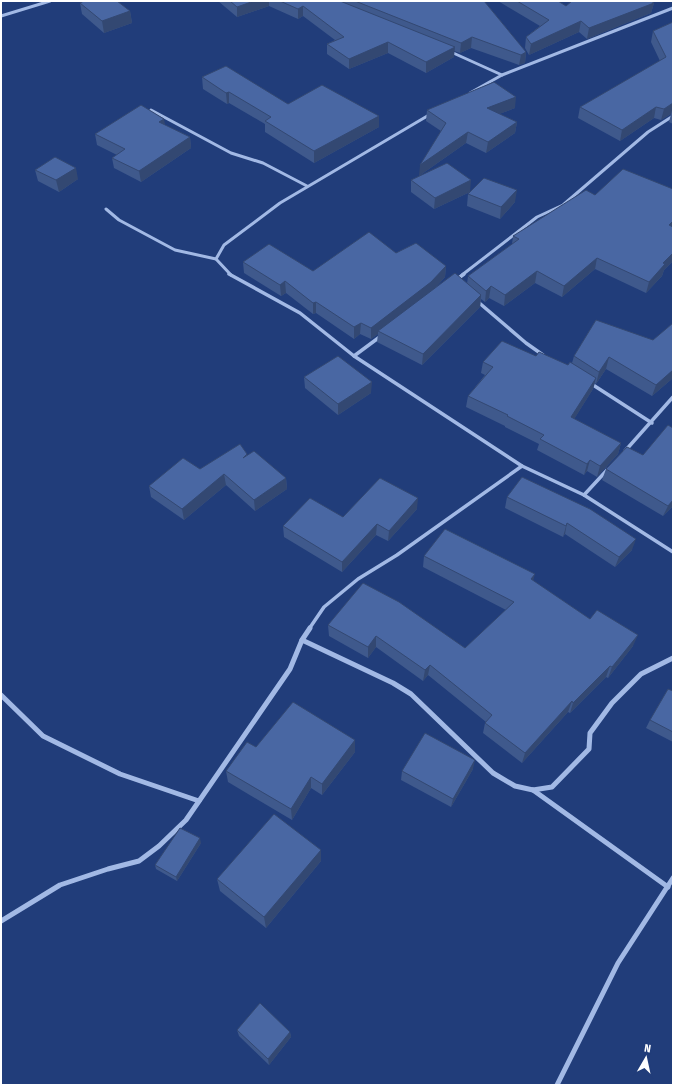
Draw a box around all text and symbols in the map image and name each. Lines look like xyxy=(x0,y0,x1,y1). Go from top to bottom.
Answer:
north arrow xyxy=(626,1038,666,1078)
text: N xyxy=(643,1042,652,1056)

